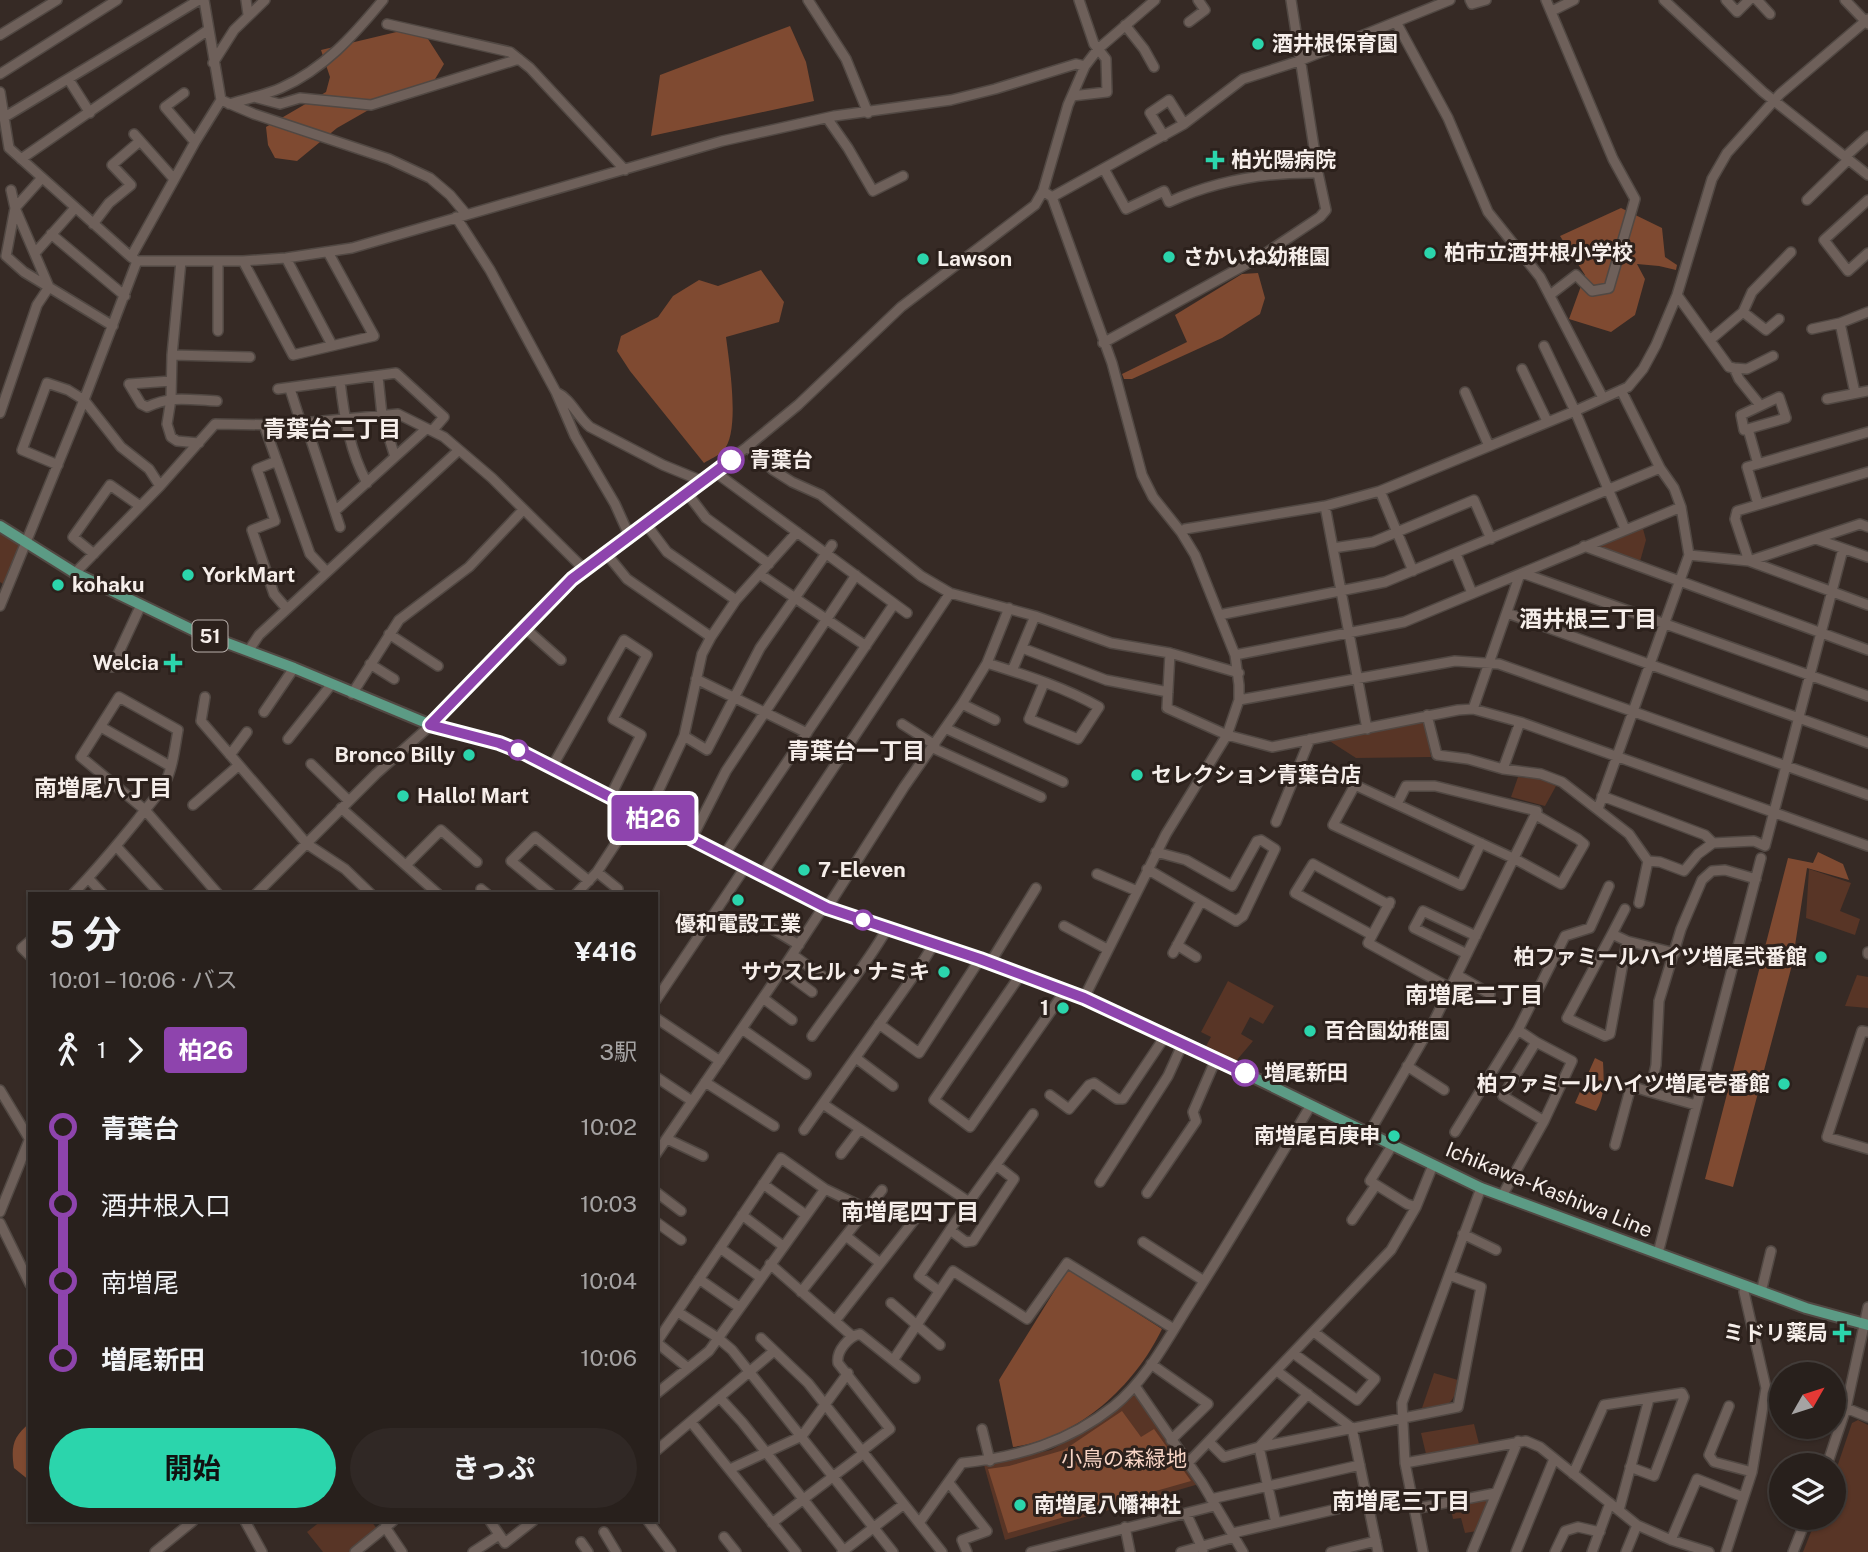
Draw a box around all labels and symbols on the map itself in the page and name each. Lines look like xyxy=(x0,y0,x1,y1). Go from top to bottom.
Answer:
place label: 酒井根保育園 xyxy=(1272,31,1398,56)
marker: 酒井根保育園 xyxy=(1250,36,1266,52)
place label: 柏光陽病院 xyxy=(1231,147,1336,172)
marker: 柏光陽病院 xyxy=(1205,150,1225,170)
place label: 柏市立酒井根小学校 xyxy=(1444,240,1633,265)
place label: さかいね幼稚園 xyxy=(1183,244,1330,269)
marker: 柏市立酒井根小学校 xyxy=(1422,245,1438,261)
place label: Lawson xyxy=(937,246,1012,271)
marker: さかいね幼稚園 xyxy=(1161,249,1177,265)
marker: Lawson xyxy=(915,251,931,267)
district label: 青葉台二丁目 xyxy=(263,415,401,442)
marker: 青葉台 xyxy=(718,447,744,473)
place label: 青葉台 xyxy=(750,447,813,472)
place label: YorkMart xyxy=(202,562,295,587)
marker: YorkMart xyxy=(180,567,196,583)
place label: kohaku xyxy=(72,572,144,597)
marker: kohaku xyxy=(50,577,66,593)
district label: 酒井根三丁目 xyxy=(1519,605,1657,632)
road number: 51 xyxy=(192,621,228,652)
place label: Welcia xyxy=(93,650,159,675)
marker: Welcia xyxy=(165,655,181,671)
district label: 青葉台一丁目 xyxy=(787,737,925,764)
unlabelled marker xyxy=(508,740,528,760)
place label: Bronco Billy xyxy=(334,742,455,767)
marker: Bronco Billy xyxy=(461,747,477,763)
place label: セレクション青葉台店 xyxy=(1151,762,1361,787)
marker: セレクション青葉台店 xyxy=(1129,767,1145,783)
district label: 南増尾八丁目 xyxy=(34,774,172,801)
place label: Hallo! Mart xyxy=(417,783,529,808)
marker: Hallo! Mart xyxy=(395,788,411,804)
line badge: 柏26 xyxy=(613,795,693,841)
place label: 7-Eleven xyxy=(818,857,906,882)
marker: 7-Eleven xyxy=(796,862,812,878)
marker: 優和電設工業 xyxy=(730,892,746,908)
unlabelled marker xyxy=(853,910,873,930)
place label: 優和電設工業 xyxy=(675,911,801,936)
place label: 柏ファミールハイツ増尾弐番館 xyxy=(1513,944,1807,969)
marker: 柏ファミールハイツ増尾弐番館 xyxy=(1813,949,1829,965)
place label: サウスヒル・ナミキ xyxy=(741,959,930,984)
marker: サウスヒル・ナミキ xyxy=(936,964,952,980)
district label: 南増尾二丁目 xyxy=(1405,981,1543,1008)
place label: 1 xyxy=(1040,995,1049,1020)
marker: 1 xyxy=(1055,1000,1071,1016)
place label: 百合園幼稚園 xyxy=(1324,1018,1450,1043)
marker: 百合園幼稚園 xyxy=(1302,1023,1318,1039)
marker: 増尾新田 xyxy=(1232,1060,1258,1086)
place label: 増尾新田 xyxy=(1264,1060,1348,1085)
place label: 柏ファミールハイツ増尾壱番館 xyxy=(1476,1071,1770,1096)
marker: 柏ファミールハイツ増尾壱番館 xyxy=(1776,1076,1792,1092)
place label: 南増尾百庚申 xyxy=(1254,1123,1380,1148)
marker: 南増尾百庚申 xyxy=(1386,1128,1402,1144)
street label: Ichikawa-Kashiwa Line xyxy=(1442,1137,1656,1242)
district label: 南増尾四丁目 xyxy=(841,1198,979,1225)
place label: ミドリ薬局 xyxy=(1723,1320,1828,1345)
marker: ミドリ薬局 xyxy=(1834,1325,1850,1341)
north arrow xyxy=(1769,1362,1846,1438)
park label: 小鳥の森緑地 xyxy=(1061,1446,1187,1471)
district label: 南増尾三丁目 xyxy=(1332,1487,1470,1514)
place label: 南増尾八幡神社 xyxy=(1034,1492,1181,1517)
marker: 南増尾八幡神社 xyxy=(1012,1497,1028,1513)

